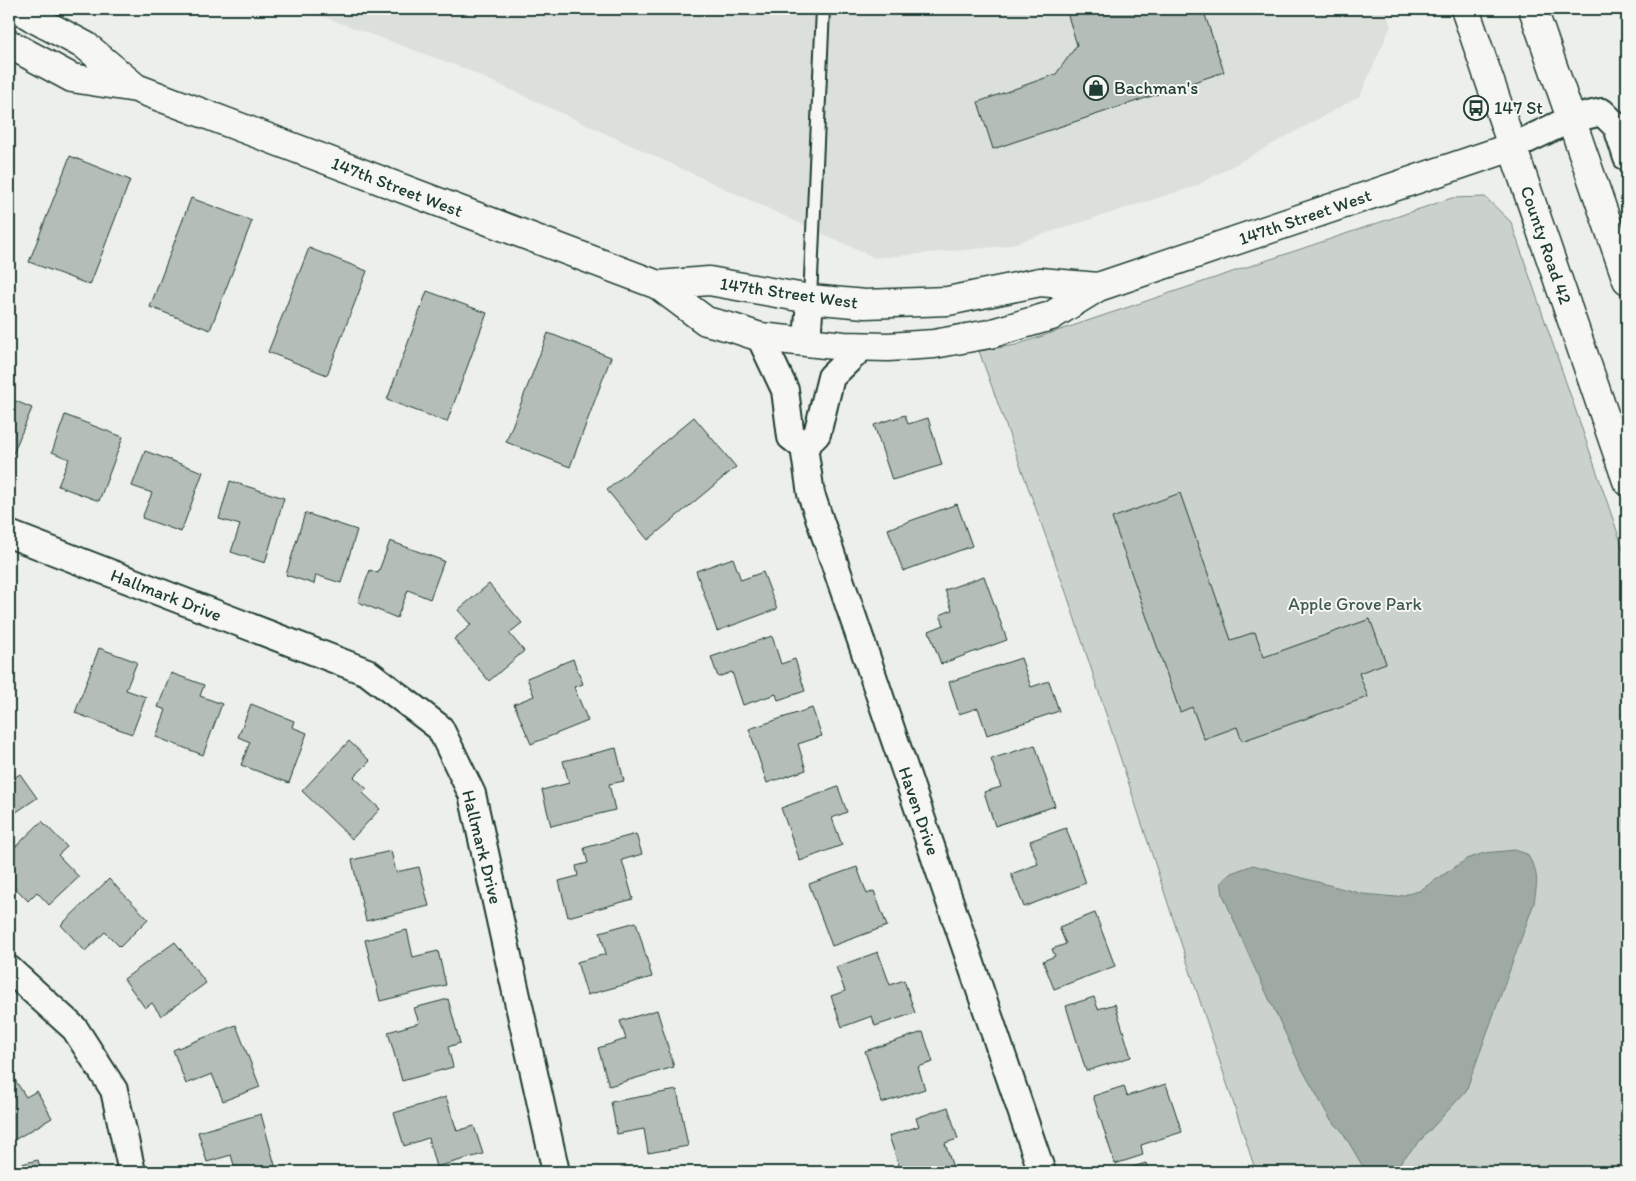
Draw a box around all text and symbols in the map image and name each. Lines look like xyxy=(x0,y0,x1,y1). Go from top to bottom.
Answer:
shop icon: Bachman's xyxy=(1083,75,1109,101)
place label: Bachman's xyxy=(1114,77,1198,99)
bus stop icon: 147 St xyxy=(1463,95,1489,121)
place label: 147 St xyxy=(1494,97,1543,119)
street label: 147th Street West xyxy=(328,152,466,222)
street label: County Road 42 xyxy=(1515,183,1577,308)
street label: 147th Street West xyxy=(1236,184,1375,250)
street label: 147th Street West xyxy=(719,272,860,314)
street label: Hallmark Drive xyxy=(107,564,225,626)
park label: Apple Grove Park xyxy=(1288,593,1422,615)
street label: Haven Drive xyxy=(894,764,944,858)
street label: Hallmark Drive xyxy=(457,788,507,906)

